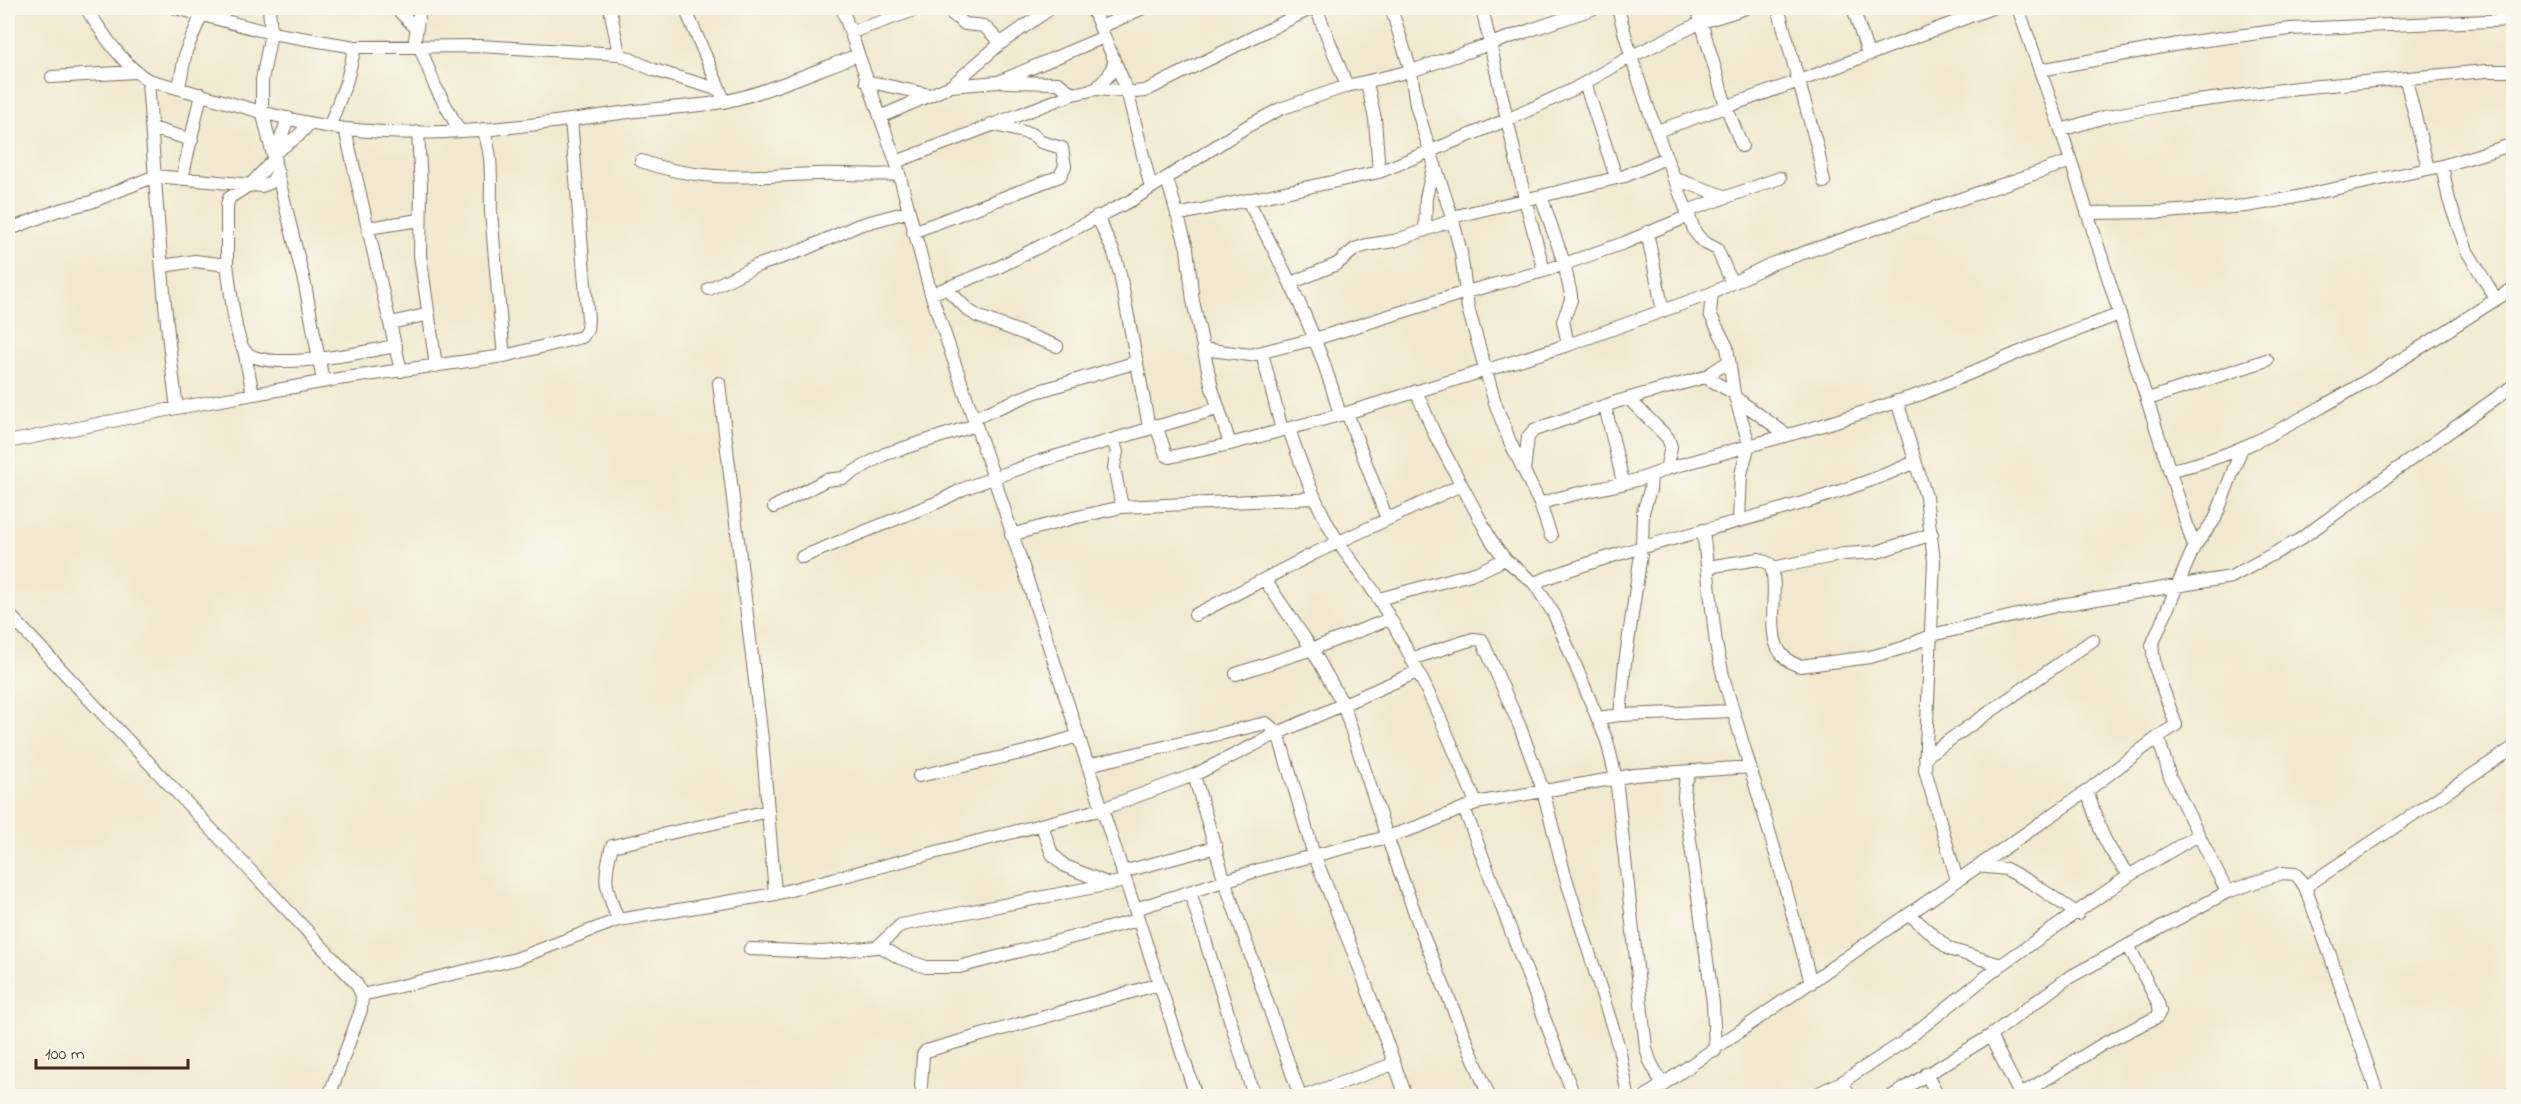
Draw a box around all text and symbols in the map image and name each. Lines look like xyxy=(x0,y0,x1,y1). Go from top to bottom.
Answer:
scale bar xyxy=(36,1032,188,1070)
text: 100 m xyxy=(45,1042,85,1068)

